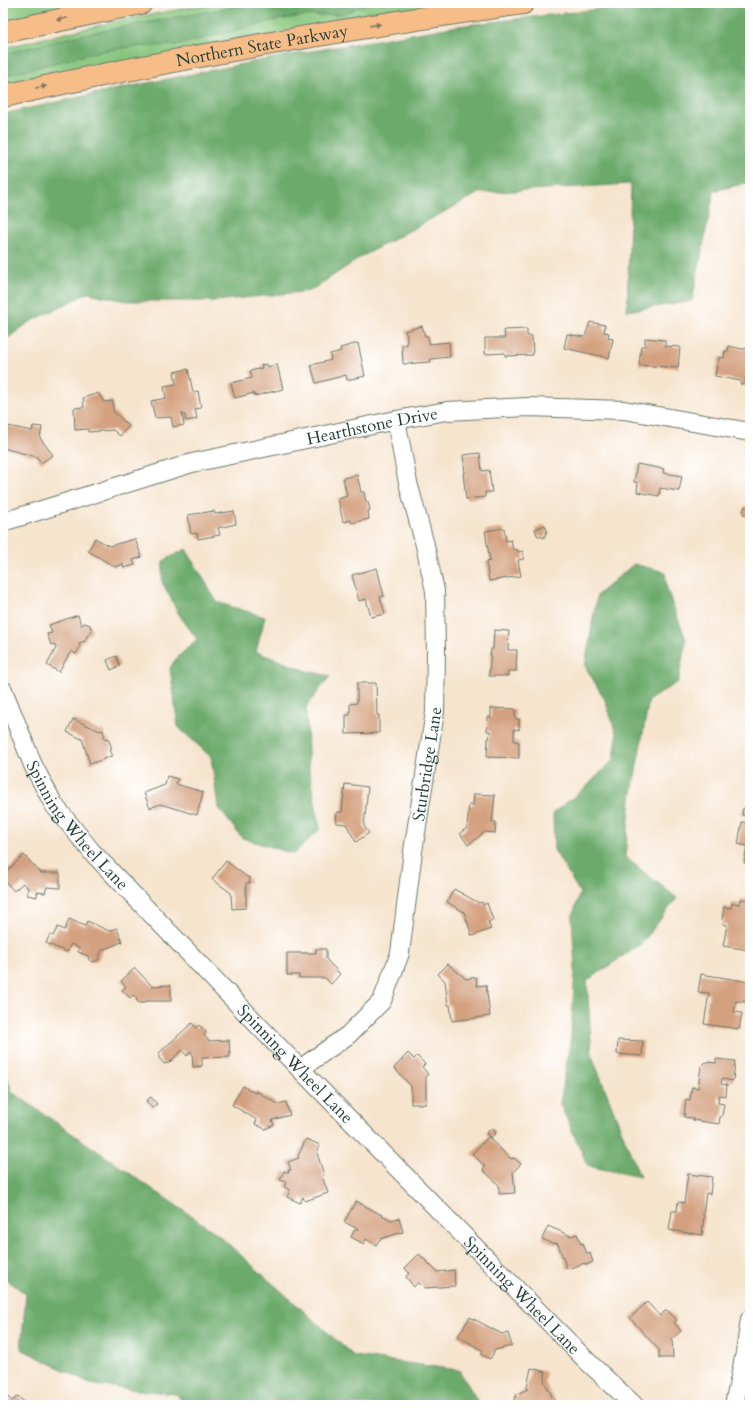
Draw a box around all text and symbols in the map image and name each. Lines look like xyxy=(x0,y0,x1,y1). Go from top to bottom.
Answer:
one-way arrow xyxy=(56,17,68,23)
street label: Northern State Parkway xyxy=(174,19,350,72)
one-way arrow xyxy=(369,22,381,28)
one-way arrow xyxy=(35,84,47,90)
street label: Hearthstone Drive xyxy=(304,402,440,451)
street label: Sturbridge Lane xyxy=(407,707,447,823)
street label: Spinning Wheel Lane xyxy=(21,757,134,895)
street label: Spinning Wheel Lane xyxy=(232,999,358,1129)
street label: Spinning Wheel Lane xyxy=(458,1231,585,1360)

